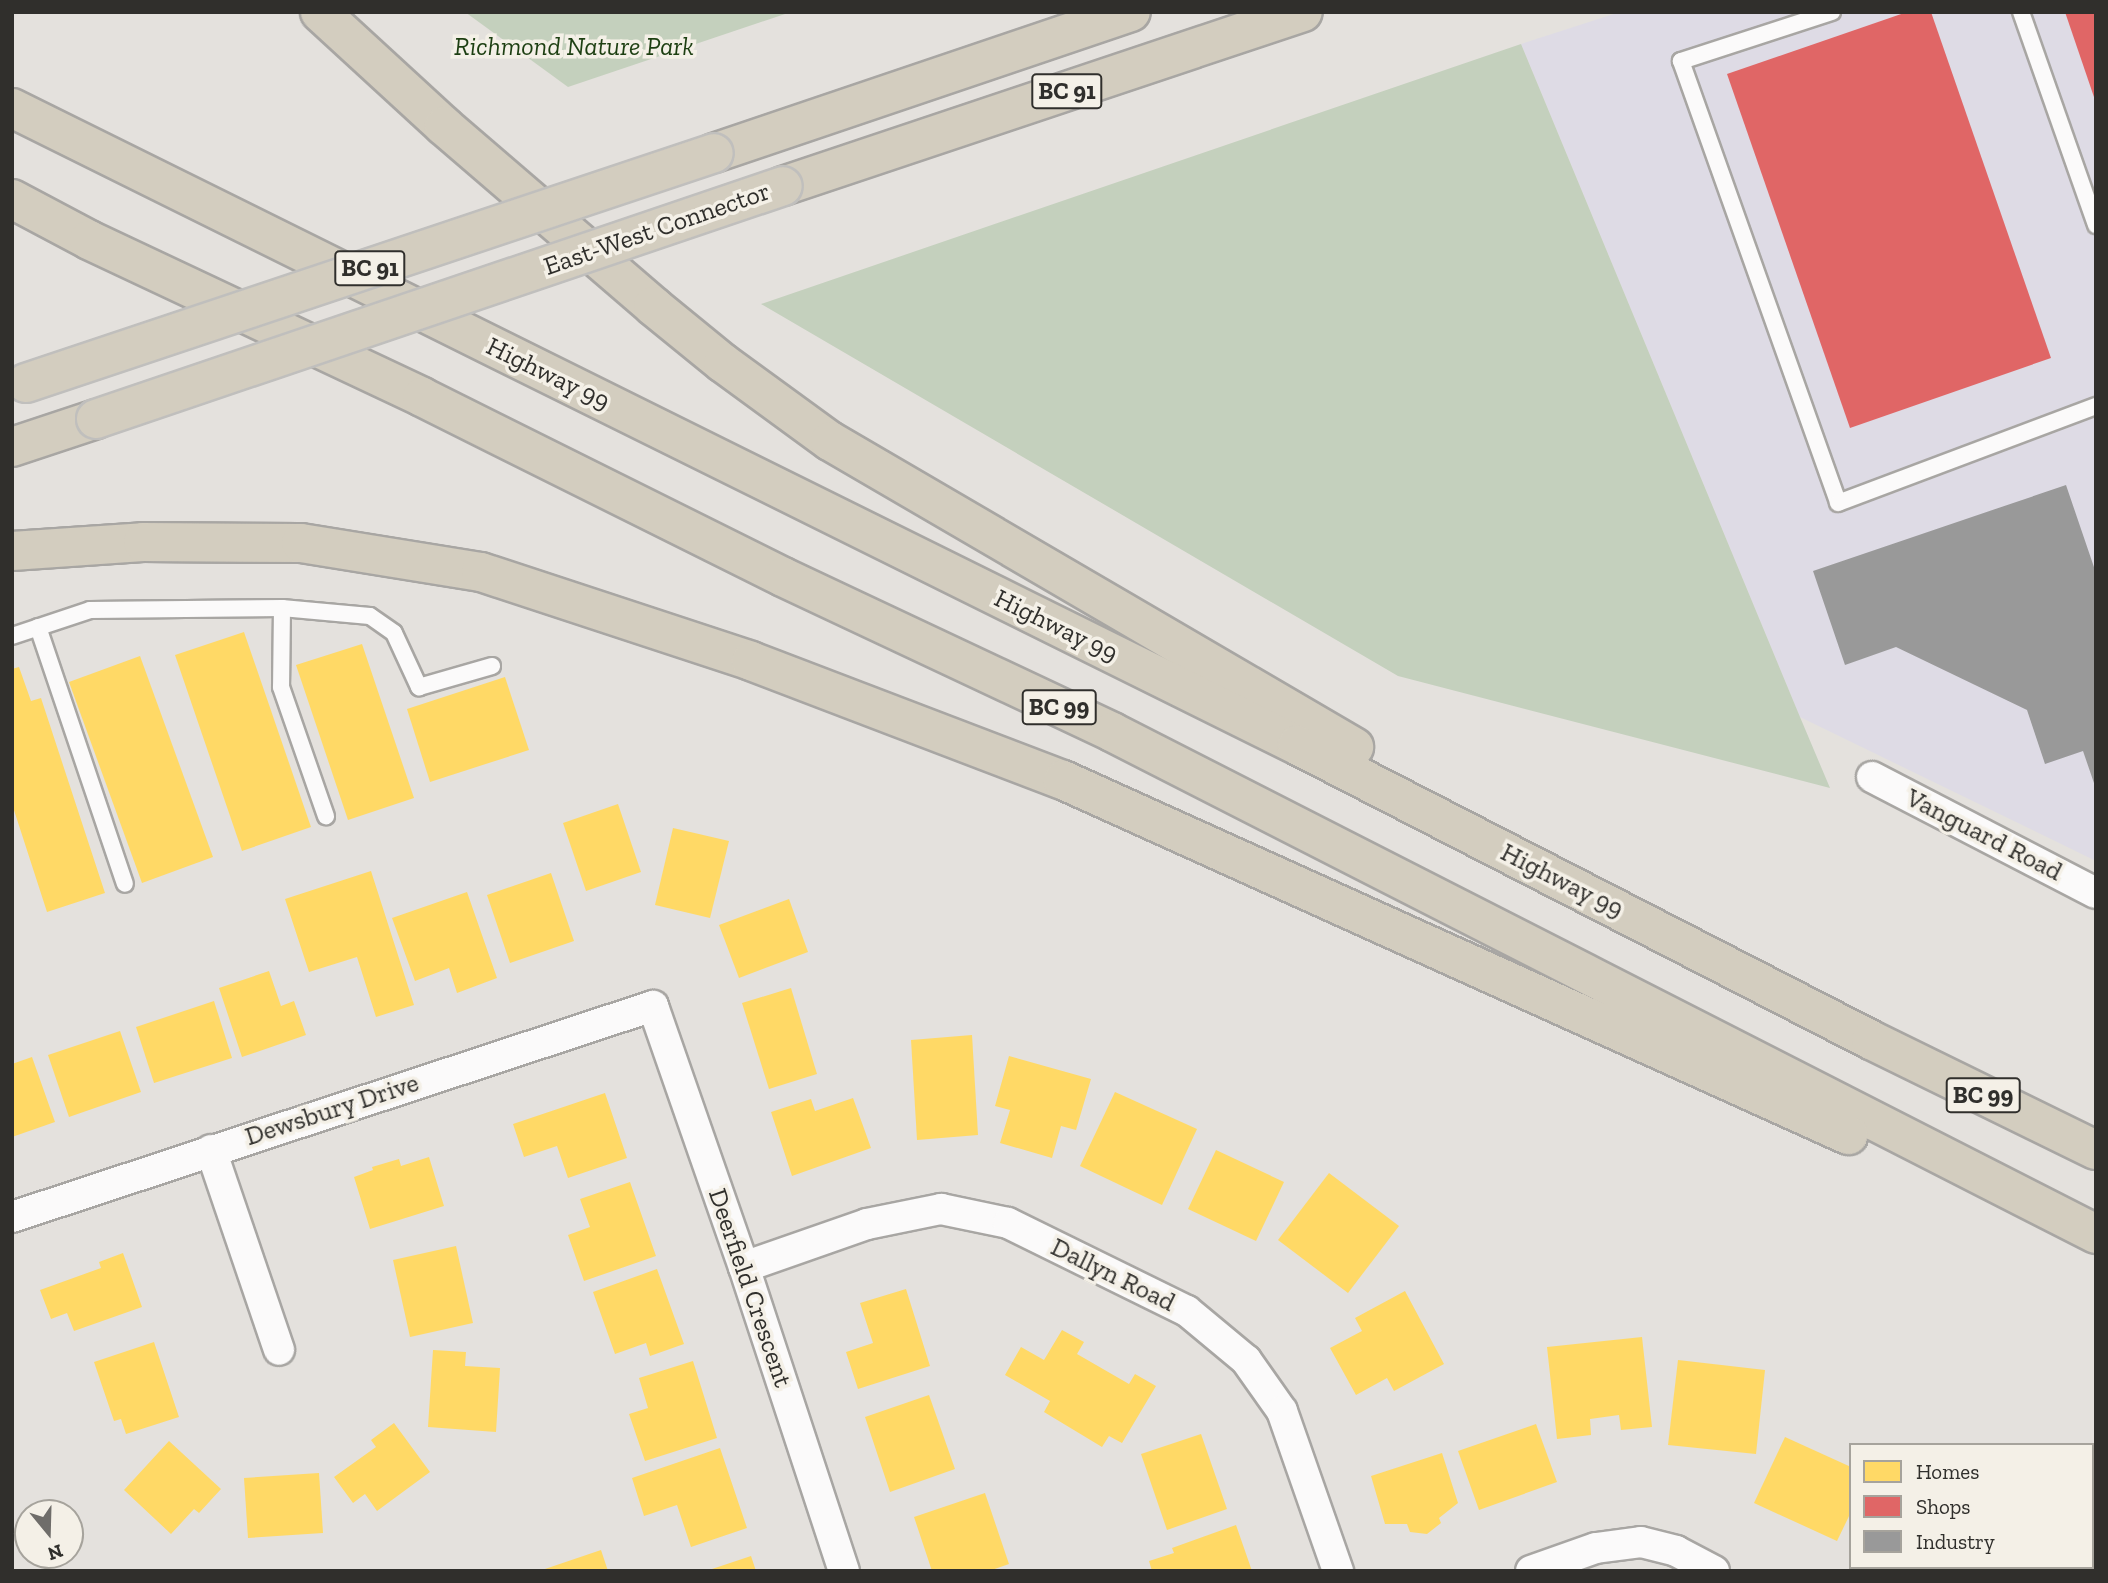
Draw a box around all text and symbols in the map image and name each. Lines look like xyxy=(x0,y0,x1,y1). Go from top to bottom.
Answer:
park label: Richmond Nature Park xyxy=(454,31,694,63)
road number: BC 91 xyxy=(1030,70,1104,112)
street label: East-West Connector xyxy=(540,176,774,282)
road number: BC 91 xyxy=(333,247,407,288)
street label: Highway 99 xyxy=(481,331,615,417)
street label: Highway 99 xyxy=(989,583,1123,669)
road number: BC 99 xyxy=(1020,686,1098,728)
street label: Vanguard Road xyxy=(1901,782,2067,888)
street label: Highway 99 xyxy=(1495,837,1629,925)
street label: Dewsbury Drive xyxy=(241,1067,423,1153)
road number: BC 99 xyxy=(1944,1074,2022,1115)
street label: Deerfield Crescent xyxy=(701,1185,799,1391)
street label: Dallyn Road xyxy=(1046,1232,1180,1318)
legend xyxy=(1849,1443,2094,1569)
text: Homes xyxy=(1916,1459,1979,1484)
text: Shops xyxy=(1916,1494,1970,1519)
north arrow xyxy=(14,1499,84,1569)
text: Industry xyxy=(1916,1529,1995,1554)
text: N xyxy=(45,1539,66,1566)

